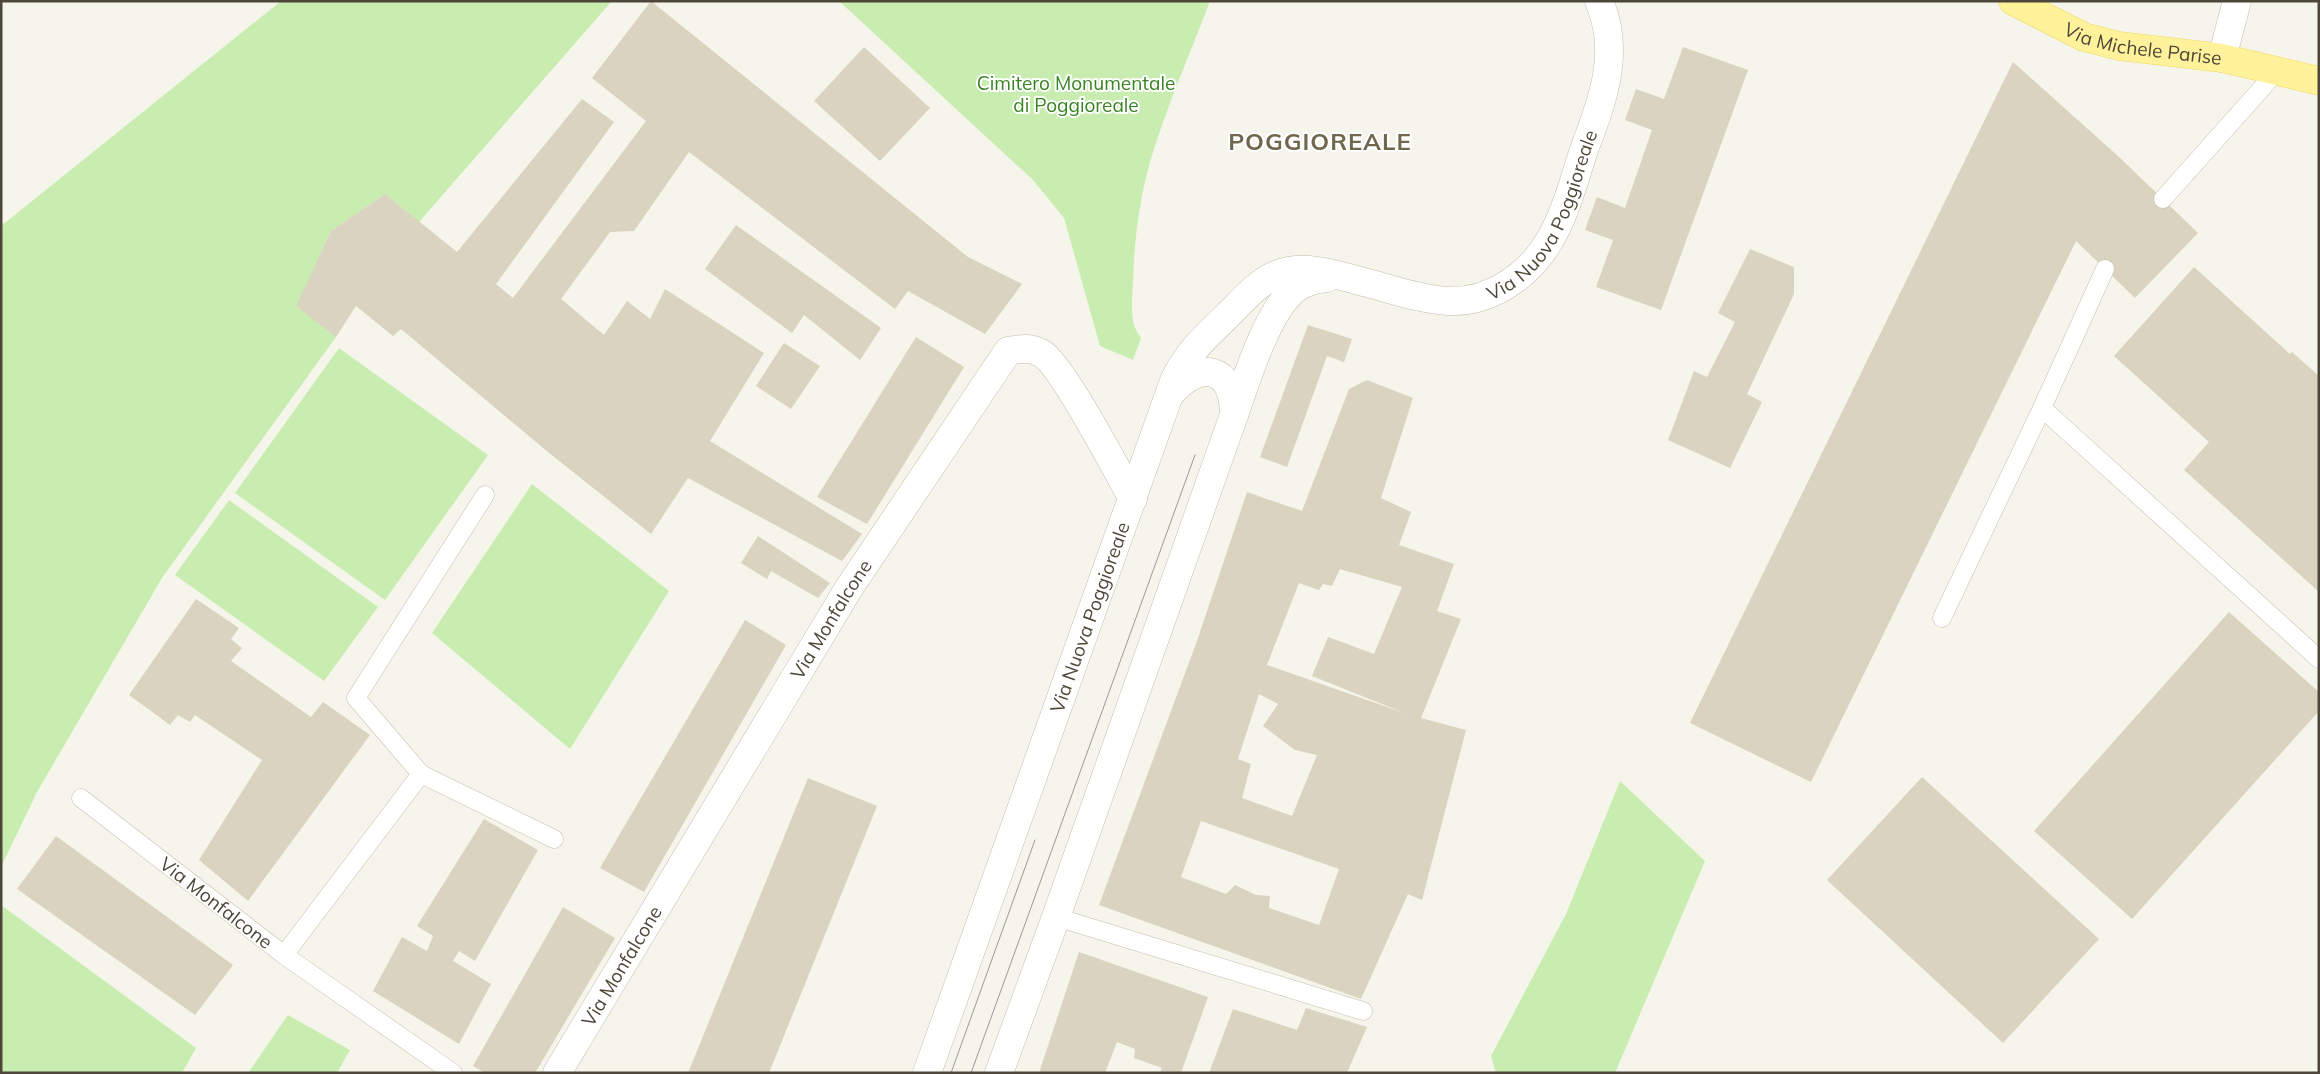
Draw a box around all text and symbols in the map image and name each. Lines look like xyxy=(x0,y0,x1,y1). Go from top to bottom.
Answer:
street label: Via Michele Parise xyxy=(2060,17,2223,70)
park label: Cimitero Monumentale di Poggioreale xyxy=(977,71,1175,117)
district label: POGGIOREALE xyxy=(1228,126,1412,156)
street label: Via Nuova Poggioreale xyxy=(1483,126,1602,305)
street label: Via Nuova Poggioreale xyxy=(1045,519,1135,716)
street label: Via Monfalcone xyxy=(785,555,877,684)
street label: Via Monfalcone xyxy=(155,851,278,954)
street label: Via Monfalcone xyxy=(576,901,667,1030)

